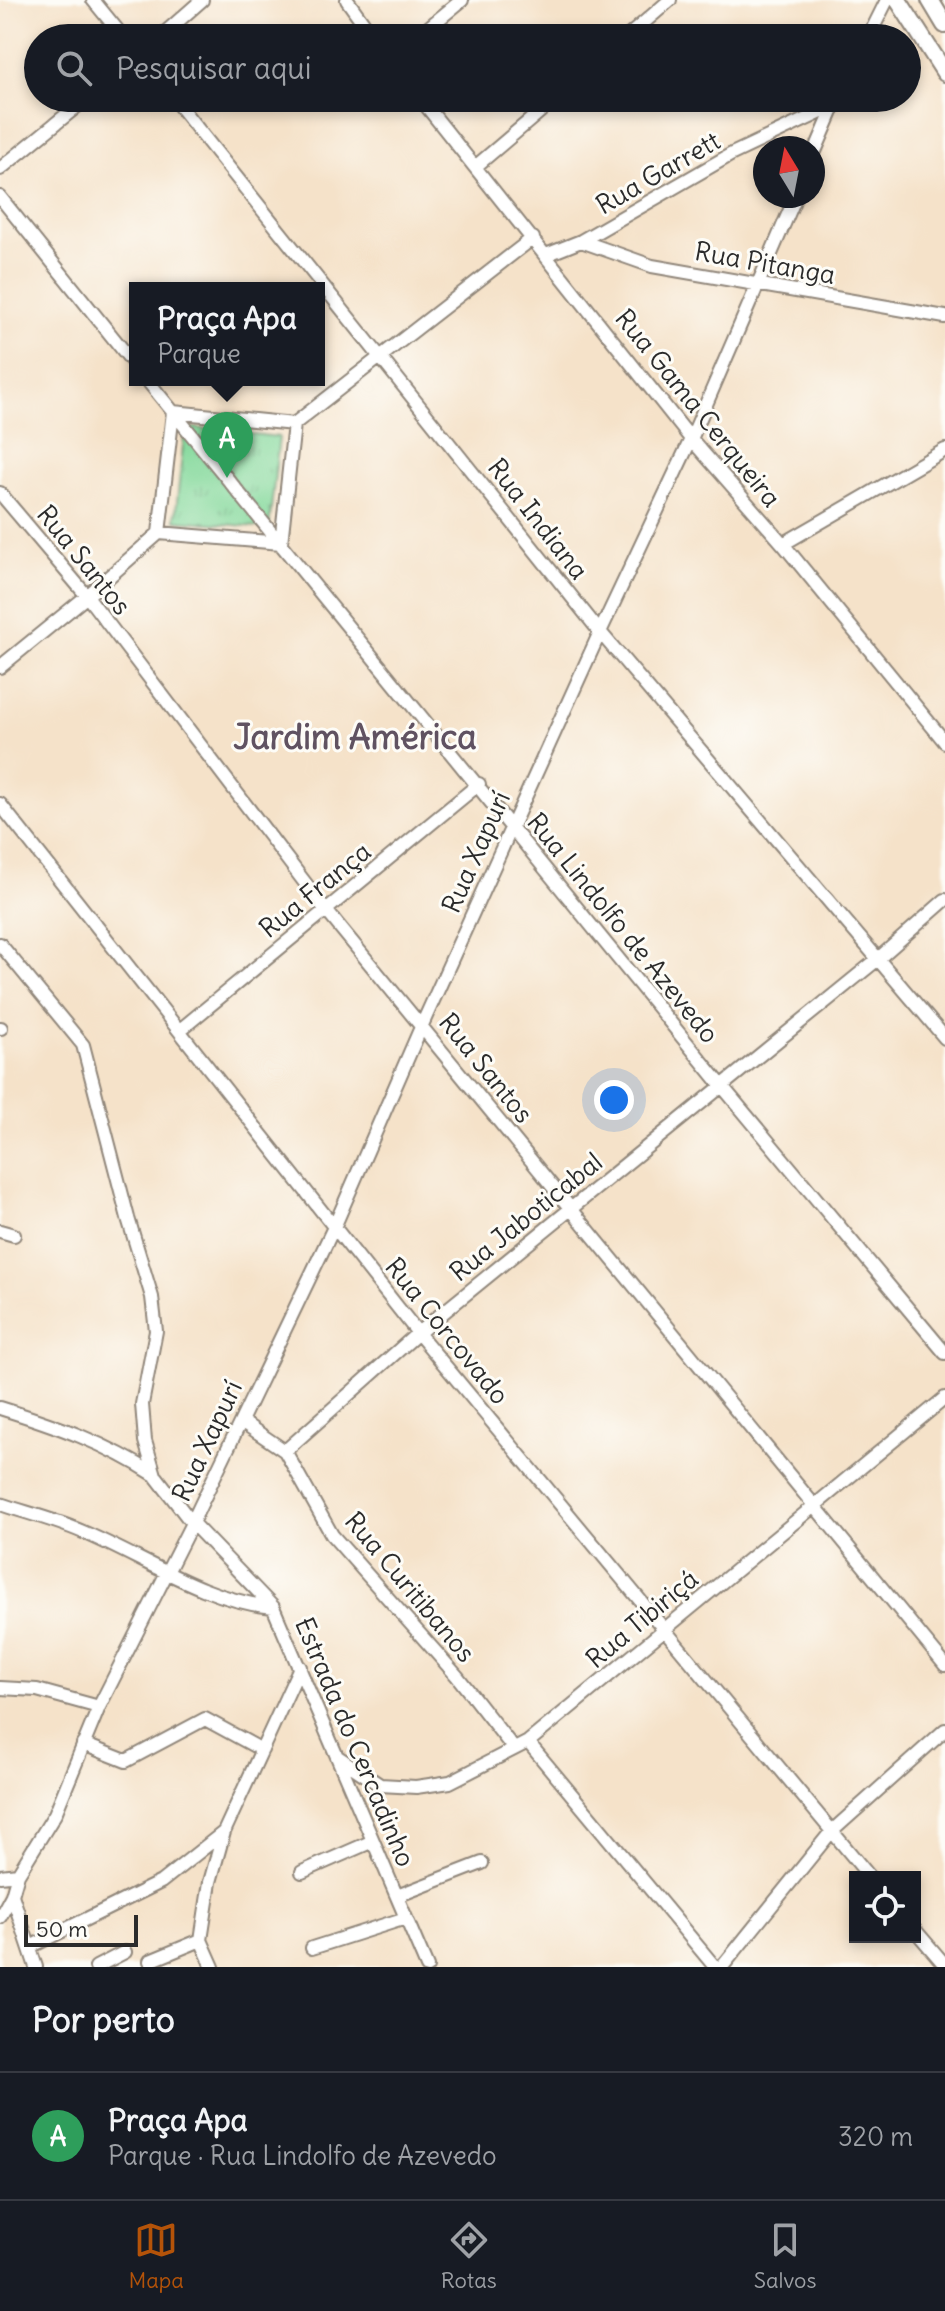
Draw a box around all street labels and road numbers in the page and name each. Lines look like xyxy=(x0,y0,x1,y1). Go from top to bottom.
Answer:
street label: Rua Garrett xyxy=(590,124,726,221)
street label: Rua Pitanga xyxy=(692,234,838,291)
street label: Rua Gama Cerqueira xyxy=(608,302,788,513)
street label: Rua Indiana xyxy=(481,452,596,586)
street label: Rua Santos xyxy=(30,498,139,621)
street label: Rua Xapurí xyxy=(434,786,517,918)
street label: Rua Lindolfo de Azevedo xyxy=(520,806,726,1050)
street label: Rua França xyxy=(252,835,377,945)
street label: Rua Santos xyxy=(432,1006,541,1129)
street label: Rua Jaboticabal xyxy=(443,1145,609,1288)
street label: Rua Corcovado xyxy=(378,1251,517,1411)
street label: Rua Xapurí xyxy=(164,1375,249,1507)
street label: Rua Curitibanos xyxy=(338,1505,483,1669)
street label: Rua Tibiriçá xyxy=(579,1562,705,1675)
street label: Estrada do Cercadinho xyxy=(288,1612,423,1871)

